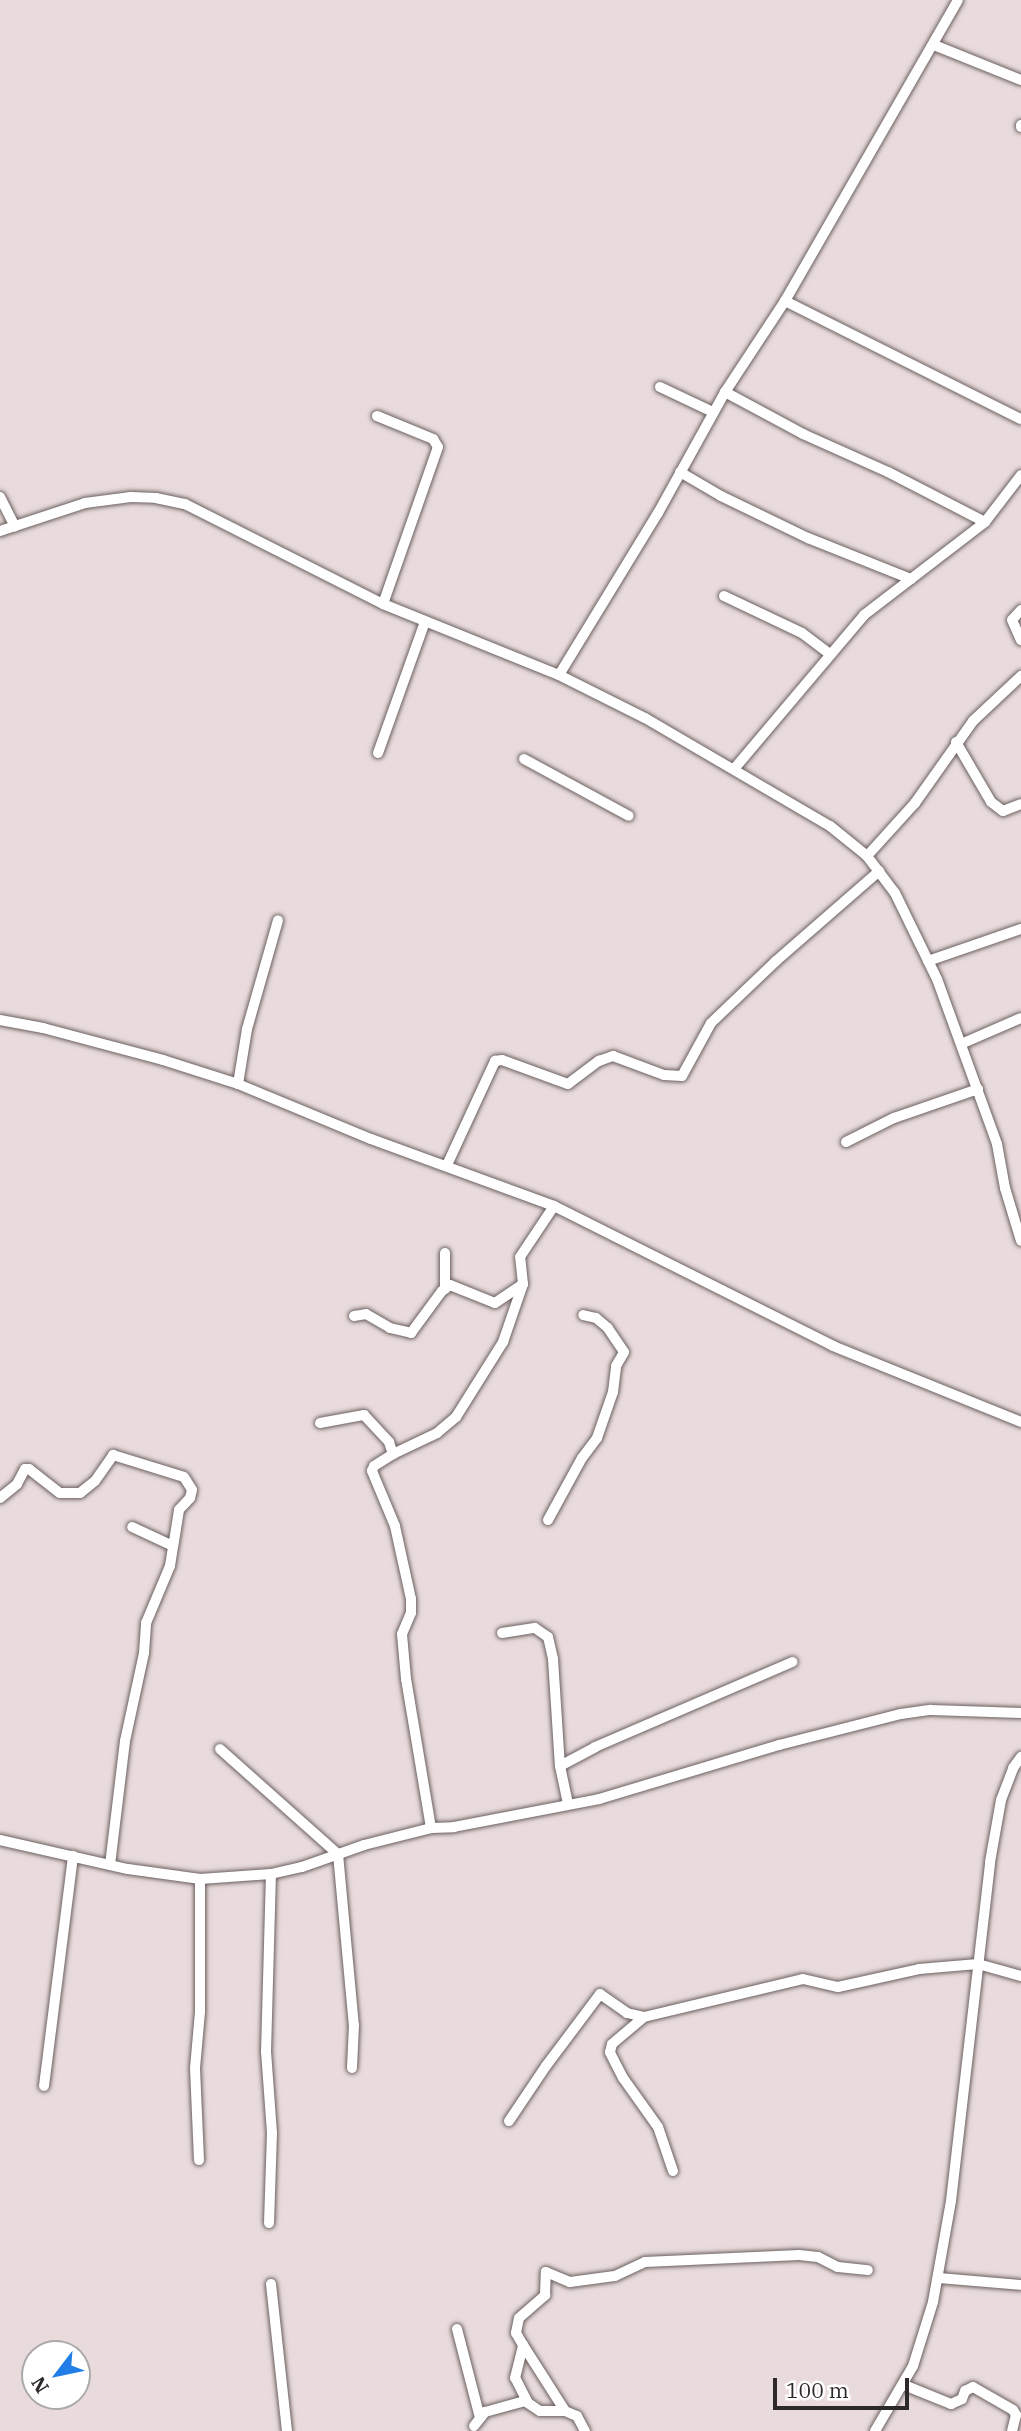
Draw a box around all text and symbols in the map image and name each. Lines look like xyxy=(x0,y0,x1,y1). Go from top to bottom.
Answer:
north arrow xyxy=(21,2340,91,2410)
scale bar xyxy=(776,2364,912,2408)
text: N xyxy=(26,2372,54,2398)
text: 100 m xyxy=(786,2376,849,2404)

